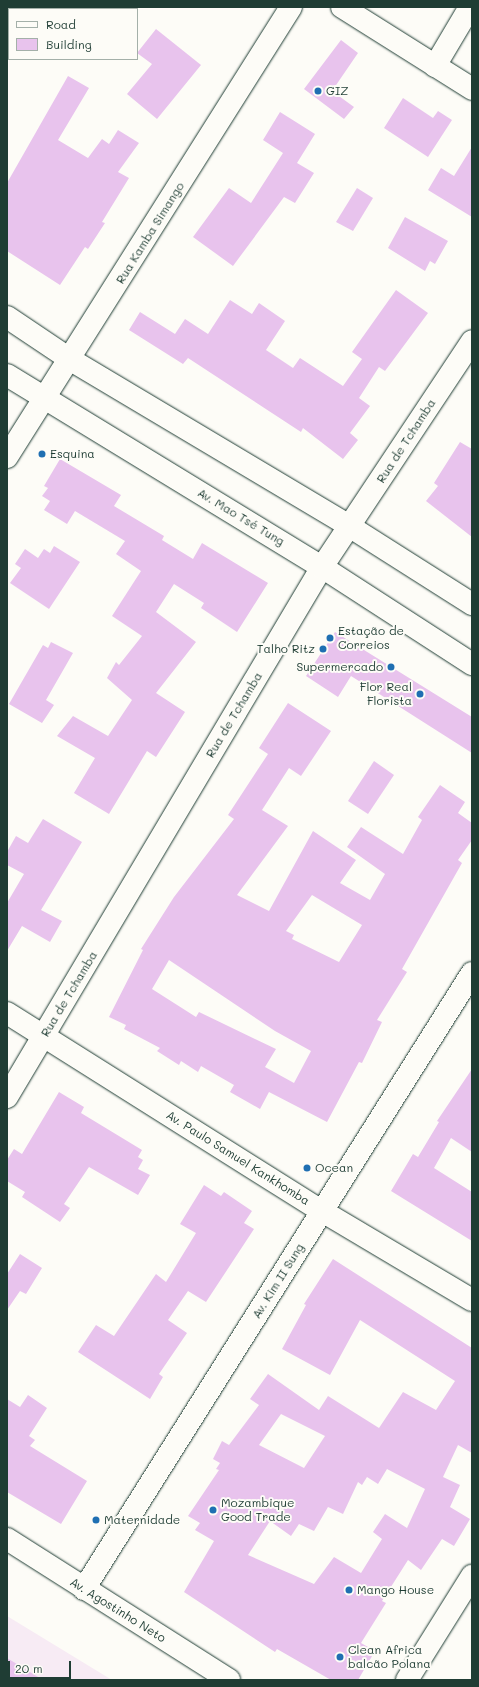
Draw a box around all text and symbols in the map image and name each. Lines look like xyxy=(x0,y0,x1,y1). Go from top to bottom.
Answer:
legend xyxy=(8,8,138,60)
text: Road xyxy=(46,16,76,32)
text: Building xyxy=(46,36,92,52)
place label: GIZ xyxy=(326,84,348,98)
marker: GIZ xyxy=(313,86,323,96)
street label: Rua Kamba Simango xyxy=(113,180,187,286)
street label: Rua de Tchamba xyxy=(374,396,438,486)
place label: Esquina xyxy=(50,447,95,461)
marker: Esquina xyxy=(37,449,47,459)
street label: Av. Mao Tsé Tung xyxy=(195,485,287,549)
place label: Estação de Correios xyxy=(338,624,404,652)
marker: Estação de Correios xyxy=(325,633,335,643)
place label: Talho Ritz xyxy=(257,642,315,656)
marker: Talho Ritz xyxy=(318,644,328,654)
place label: Supermercado xyxy=(297,660,383,674)
marker: Supermercado xyxy=(386,662,396,672)
street label: Rua de Tchamba xyxy=(203,670,265,760)
place label: Flor Real Florista xyxy=(360,680,412,708)
marker: Flor Real Florista xyxy=(415,689,425,699)
street label: Rua de Tchamba xyxy=(38,949,100,1039)
street label: Av. Paulo Samuel Kankhomba xyxy=(164,1108,312,1208)
place label: Ocean xyxy=(315,1161,353,1175)
marker: Ocean xyxy=(302,1163,312,1173)
street label: Av. Kim II Sung xyxy=(249,1241,307,1321)
place label: Mozambique Good Trade xyxy=(221,1496,294,1524)
marker: Mozambique Good Trade xyxy=(208,1505,218,1515)
place label: Maternidade xyxy=(104,1513,180,1527)
marker: Maternidade xyxy=(91,1515,101,1525)
street label: Av. Agostinho Neto xyxy=(67,1575,169,1645)
place label: Mango House xyxy=(357,1583,434,1597)
marker: Mango House xyxy=(344,1585,354,1595)
place label: Clean Africa balcão Polana xyxy=(348,1643,431,1671)
marker: Clean Africa balcão Polana xyxy=(335,1652,345,1662)
scale bar xyxy=(10,1653,73,1679)
text: 20 m xyxy=(15,1660,43,1676)

